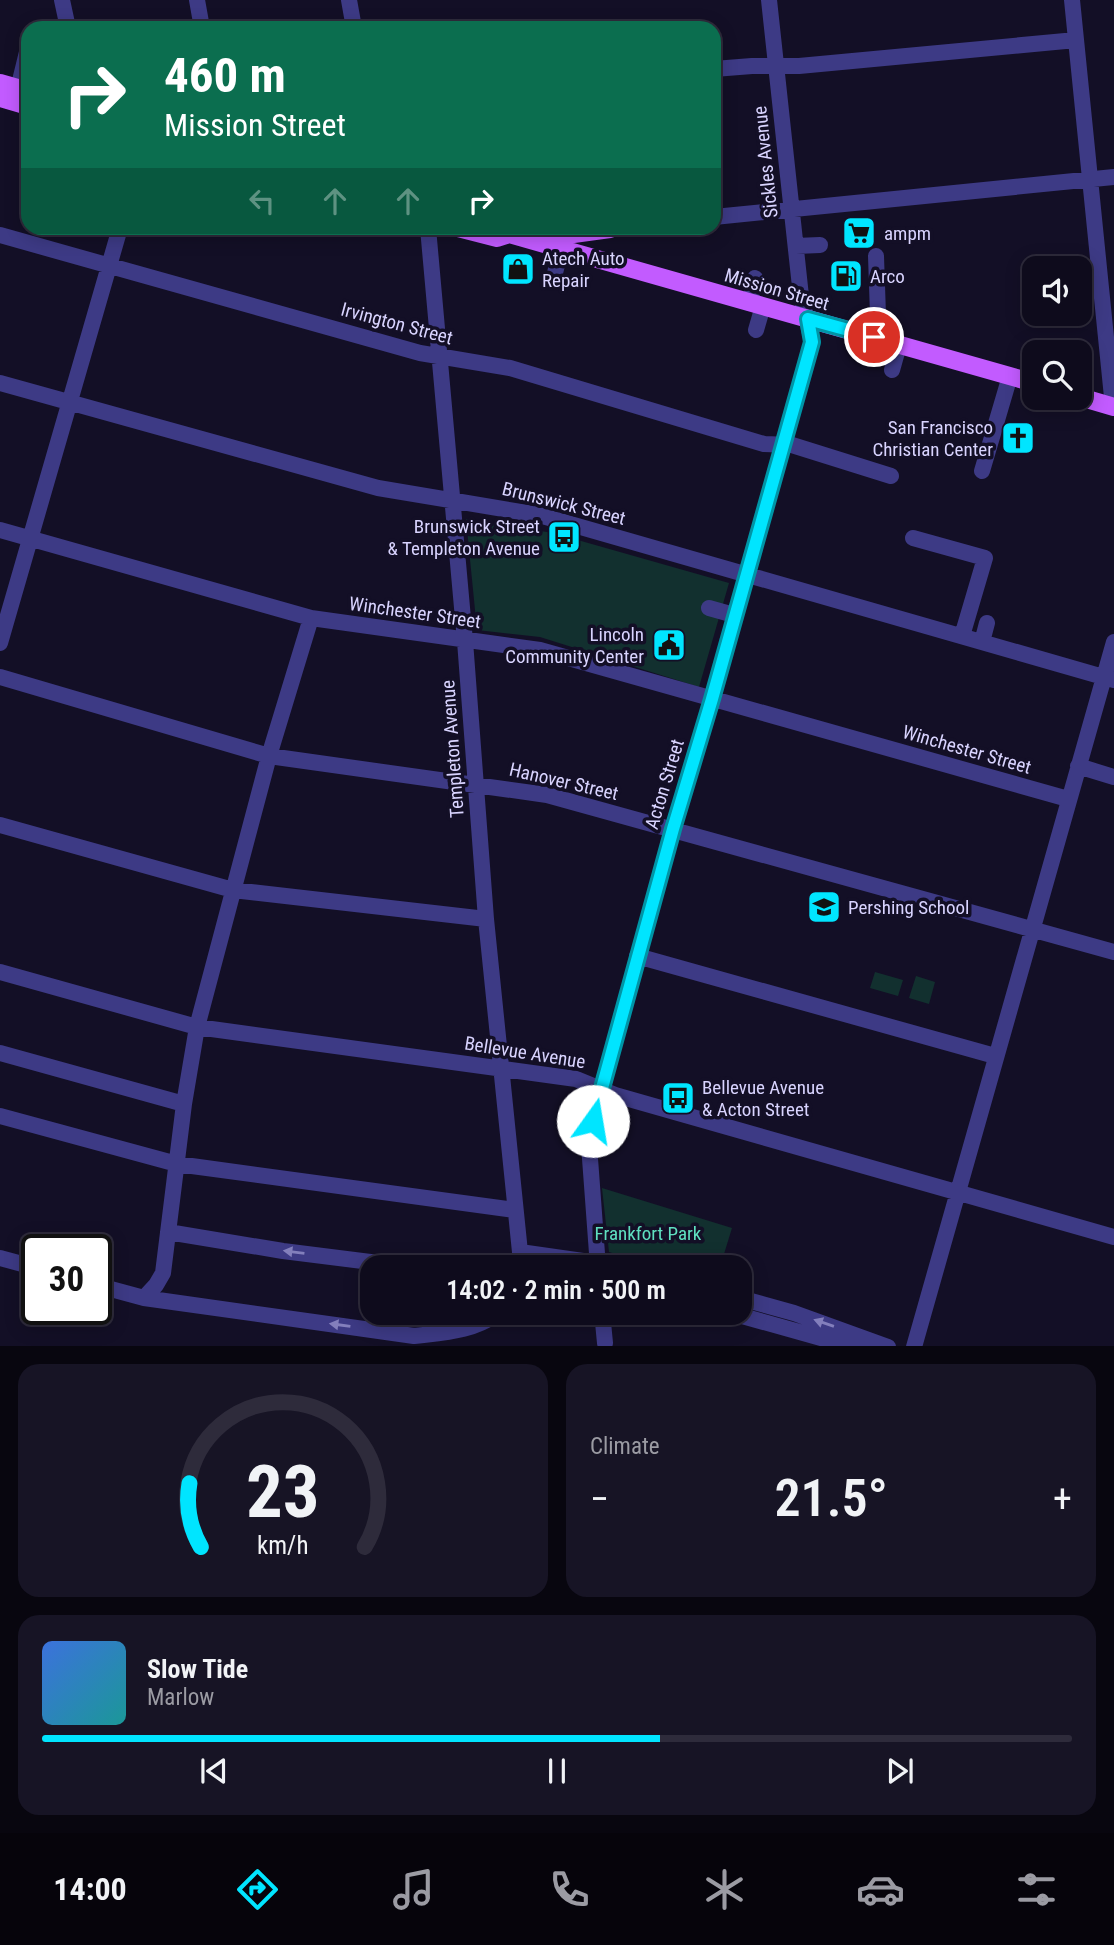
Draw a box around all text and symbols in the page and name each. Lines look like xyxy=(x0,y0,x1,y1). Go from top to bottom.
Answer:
text: 460 m xyxy=(164,47,286,104)
icon: right xyxy=(49,49,140,140)
street label: Sickles Avenue xyxy=(748,105,783,219)
text: Mission Street xyxy=(164,106,346,144)
icon: left xyxy=(243,182,281,220)
icon: ahead xyxy=(316,182,354,220)
icon: ahead xyxy=(389,182,427,220)
icon: right xyxy=(462,182,500,220)
supermarket icon: ampm xyxy=(840,214,878,252)
place label: ampm xyxy=(884,222,931,245)
place label: Atech Auto Repair xyxy=(542,247,625,292)
shop icon: Atech Auto Repair xyxy=(499,250,537,288)
map controls xyxy=(1022,256,1092,410)
button: sound xyxy=(1022,256,1092,326)
fuel station icon: Arco xyxy=(827,257,865,295)
street label: Mission Street xyxy=(722,264,832,315)
place label: Arco xyxy=(870,265,905,288)
street label: Irvington Street xyxy=(338,298,455,349)
pin xyxy=(844,307,904,367)
icon: arrive xyxy=(855,318,893,356)
button: search xyxy=(1022,340,1092,410)
place label: San Francisco Christian Center xyxy=(872,416,993,461)
church icon: San Francisco Christian Center xyxy=(999,419,1037,457)
street label: Brunswick Street xyxy=(500,477,628,530)
place label: Brunswick Street & Templeton Avenue xyxy=(388,515,540,560)
bus stop icon: Brunswick Street & Templeton Avenue xyxy=(545,518,583,556)
street label: Winchester Street xyxy=(348,592,482,633)
place label: Lincoln Community Center xyxy=(505,623,644,668)
public building icon: Lincoln Community Center xyxy=(650,626,688,664)
street label: Templeton Avenue xyxy=(436,679,469,819)
street label: Winchester Street xyxy=(900,720,1034,779)
street label: Acton Street xyxy=(640,736,689,832)
street label: Hanover Street xyxy=(507,758,621,805)
school or university icon: Pershing School xyxy=(805,888,843,926)
place label: Pershing School xyxy=(848,896,969,919)
street label: Bellevue Avenue xyxy=(463,1032,587,1073)
place label: Bellevue Avenue & Acton Street xyxy=(702,1076,824,1121)
bus stop icon: Bellevue Avenue & Acton Street xyxy=(659,1079,697,1117)
position arrow xyxy=(556,1084,630,1158)
park label: Frankfort Park xyxy=(595,1222,702,1245)
speed limit sign: 30 xyxy=(21,1234,112,1325)
one-way arrow xyxy=(282,1246,304,1257)
text: 14:02 · 2 min · 500 m xyxy=(446,1275,666,1305)
one-way arrow xyxy=(813,1317,834,1328)
one-way arrow xyxy=(329,1320,351,1331)
text: Climate xyxy=(590,1433,660,1460)
text: 23 xyxy=(246,1449,320,1535)
text: 21.5° xyxy=(774,1468,888,1529)
text: − xyxy=(590,1477,609,1521)
text: + xyxy=(1053,1477,1072,1521)
text: km/h xyxy=(257,1530,309,1559)
text: Slow Tide xyxy=(147,1654,248,1684)
text: Marlow xyxy=(147,1684,214,1711)
icon: previous xyxy=(195,1752,233,1790)
icon: pause xyxy=(538,1752,576,1790)
icon: next xyxy=(881,1752,919,1790)
icon: directions xyxy=(233,1865,282,1914)
icon: music xyxy=(389,1865,438,1914)
icon: phone xyxy=(545,1865,594,1914)
icon: climate xyxy=(700,1865,749,1914)
icon: car xyxy=(856,1865,905,1914)
icon: filters xyxy=(1012,1865,1061,1914)
text: 14:00 xyxy=(53,1870,127,1908)

